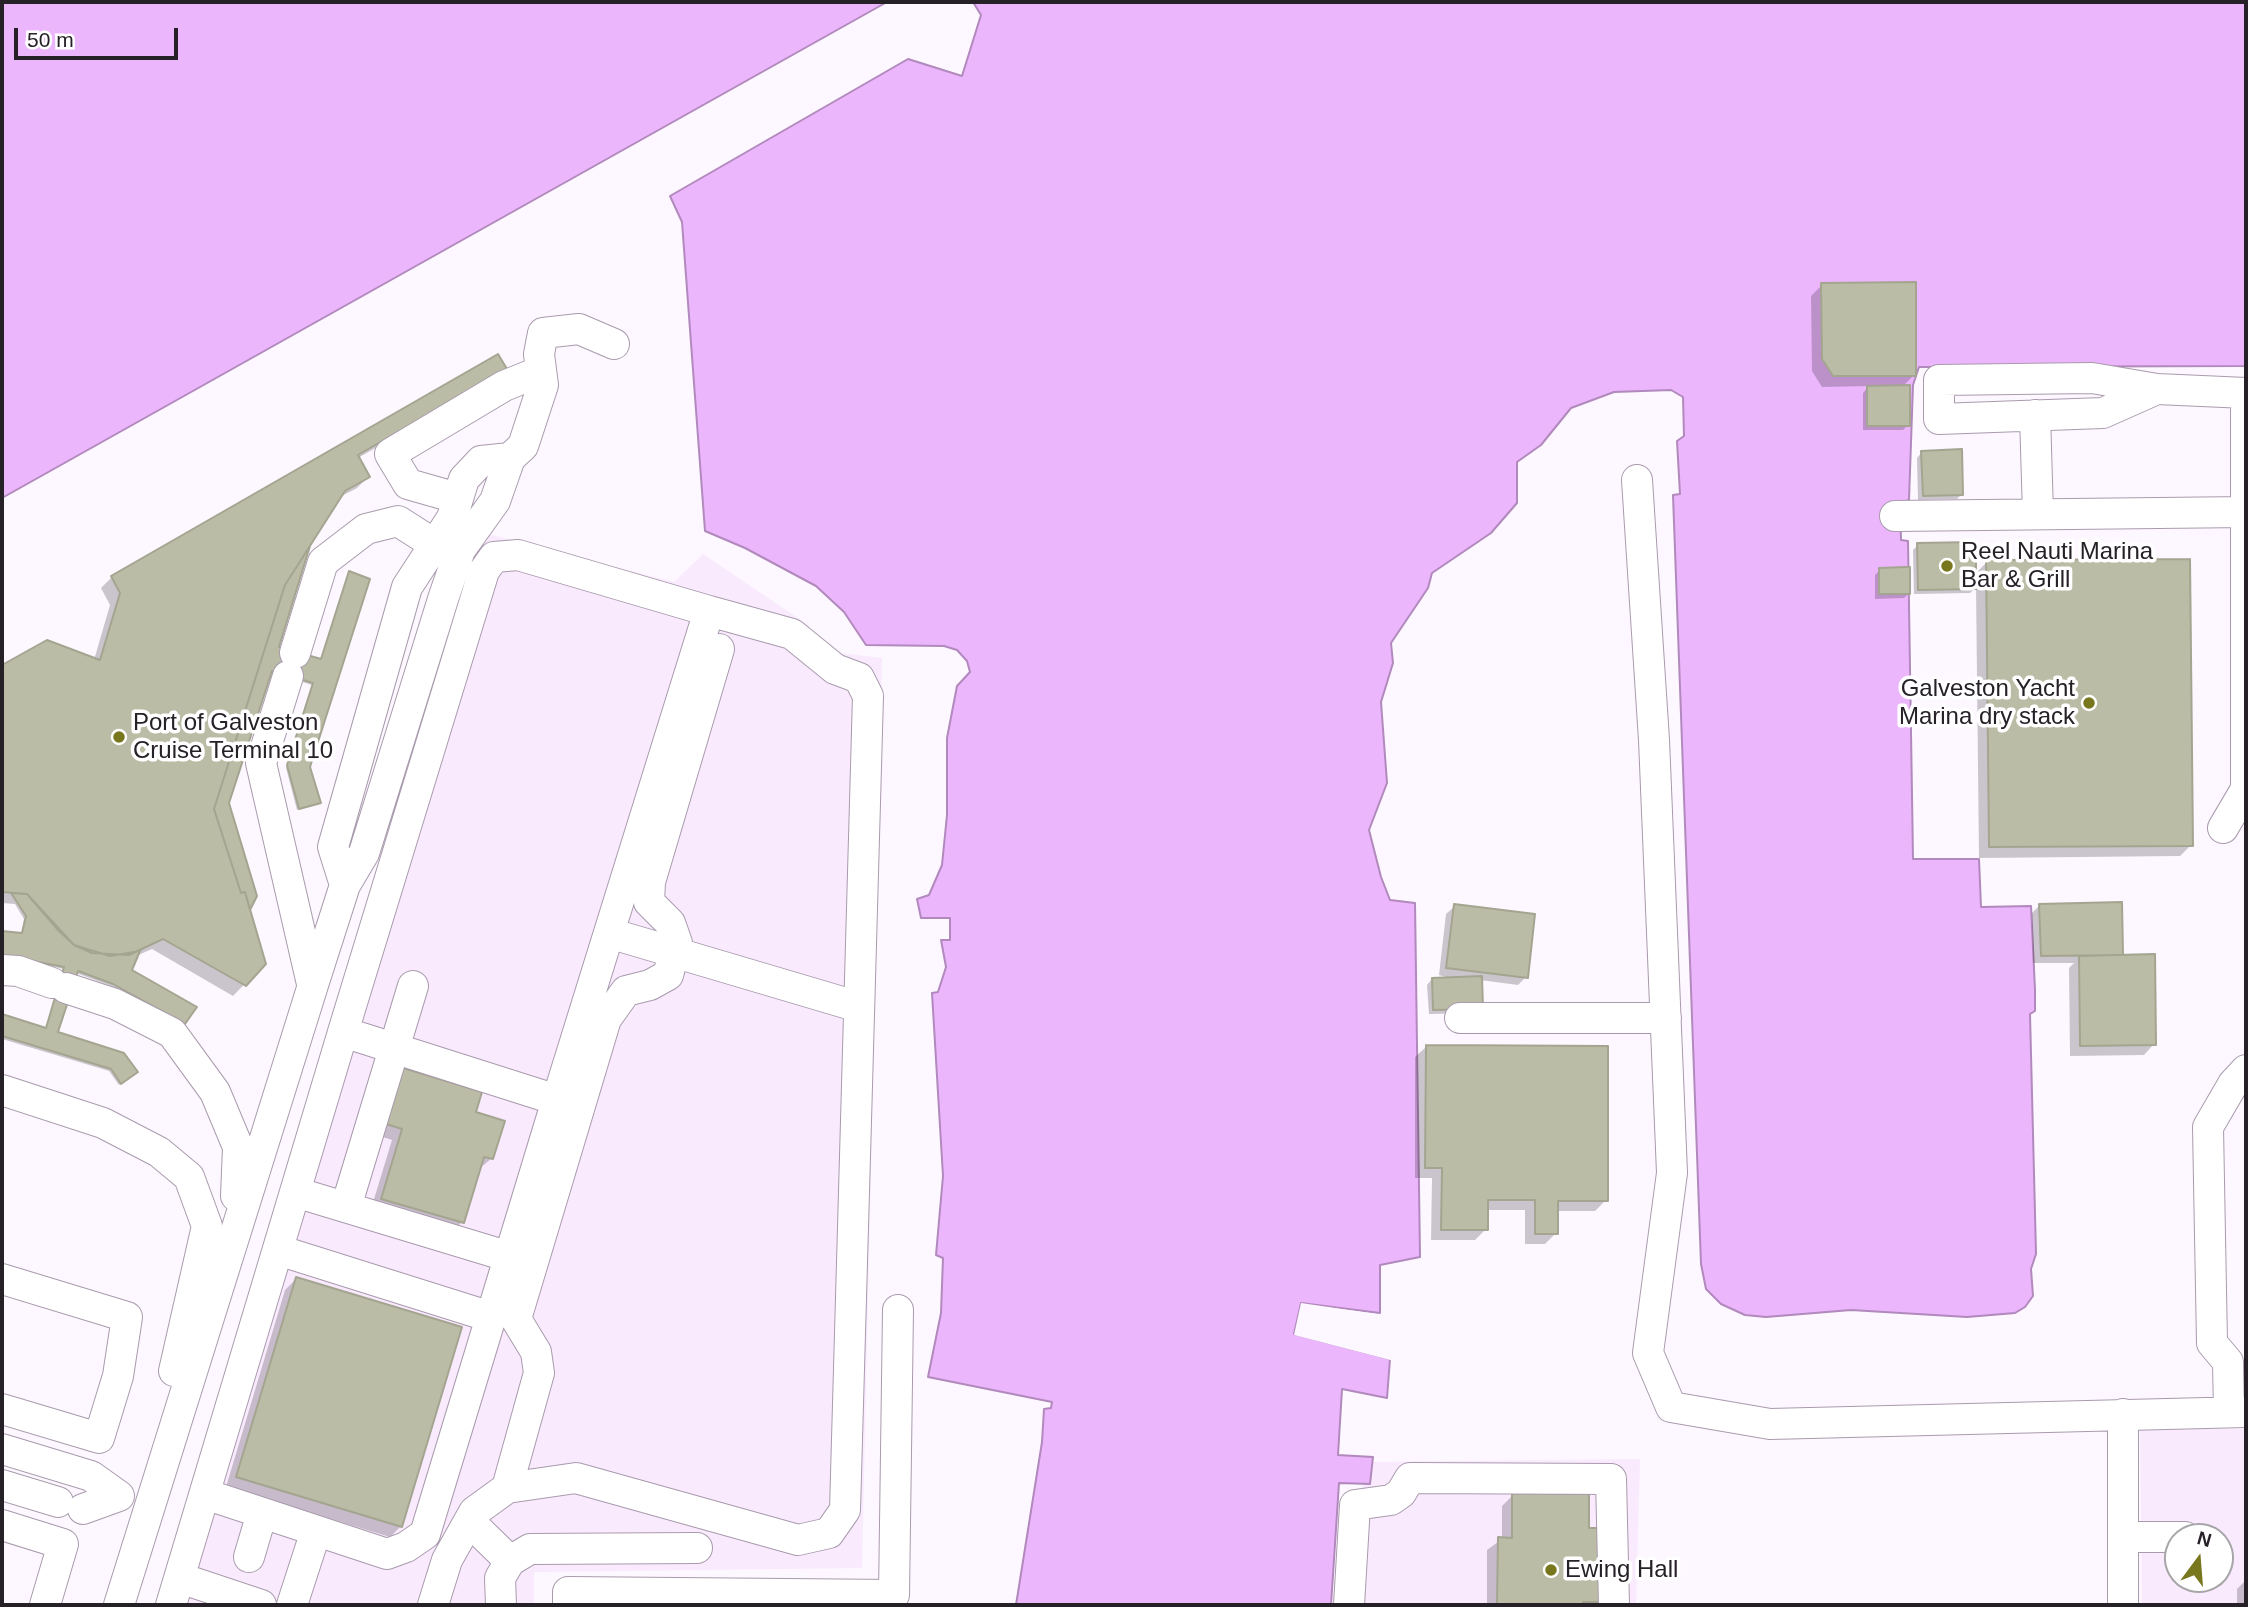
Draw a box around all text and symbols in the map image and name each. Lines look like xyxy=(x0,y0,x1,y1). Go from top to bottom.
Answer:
scale bar xyxy=(18,14,182,58)
text: 50 m xyxy=(27,28,74,51)
place label: Reel Nauti Marina Bar & Grill xyxy=(1961,538,2153,594)
marker: Reel Nauti Marina Bar & Grill xyxy=(1939,558,1955,574)
place label: Galveston Yacht Marina dry stack xyxy=(1899,675,2075,731)
marker: Galveston Yacht Marina dry stack xyxy=(2081,695,2097,711)
place label: Port of Galveston Cruise Terminal 10 xyxy=(133,709,333,765)
marker: Port of Galveston Cruise Terminal 10 xyxy=(111,729,127,745)
north arrow xyxy=(2164,1523,2234,1593)
text: N xyxy=(2195,1527,2214,1551)
place label: Ewing Hall xyxy=(1565,1556,1678,1584)
marker: Ewing Hall xyxy=(1543,1562,1559,1578)

